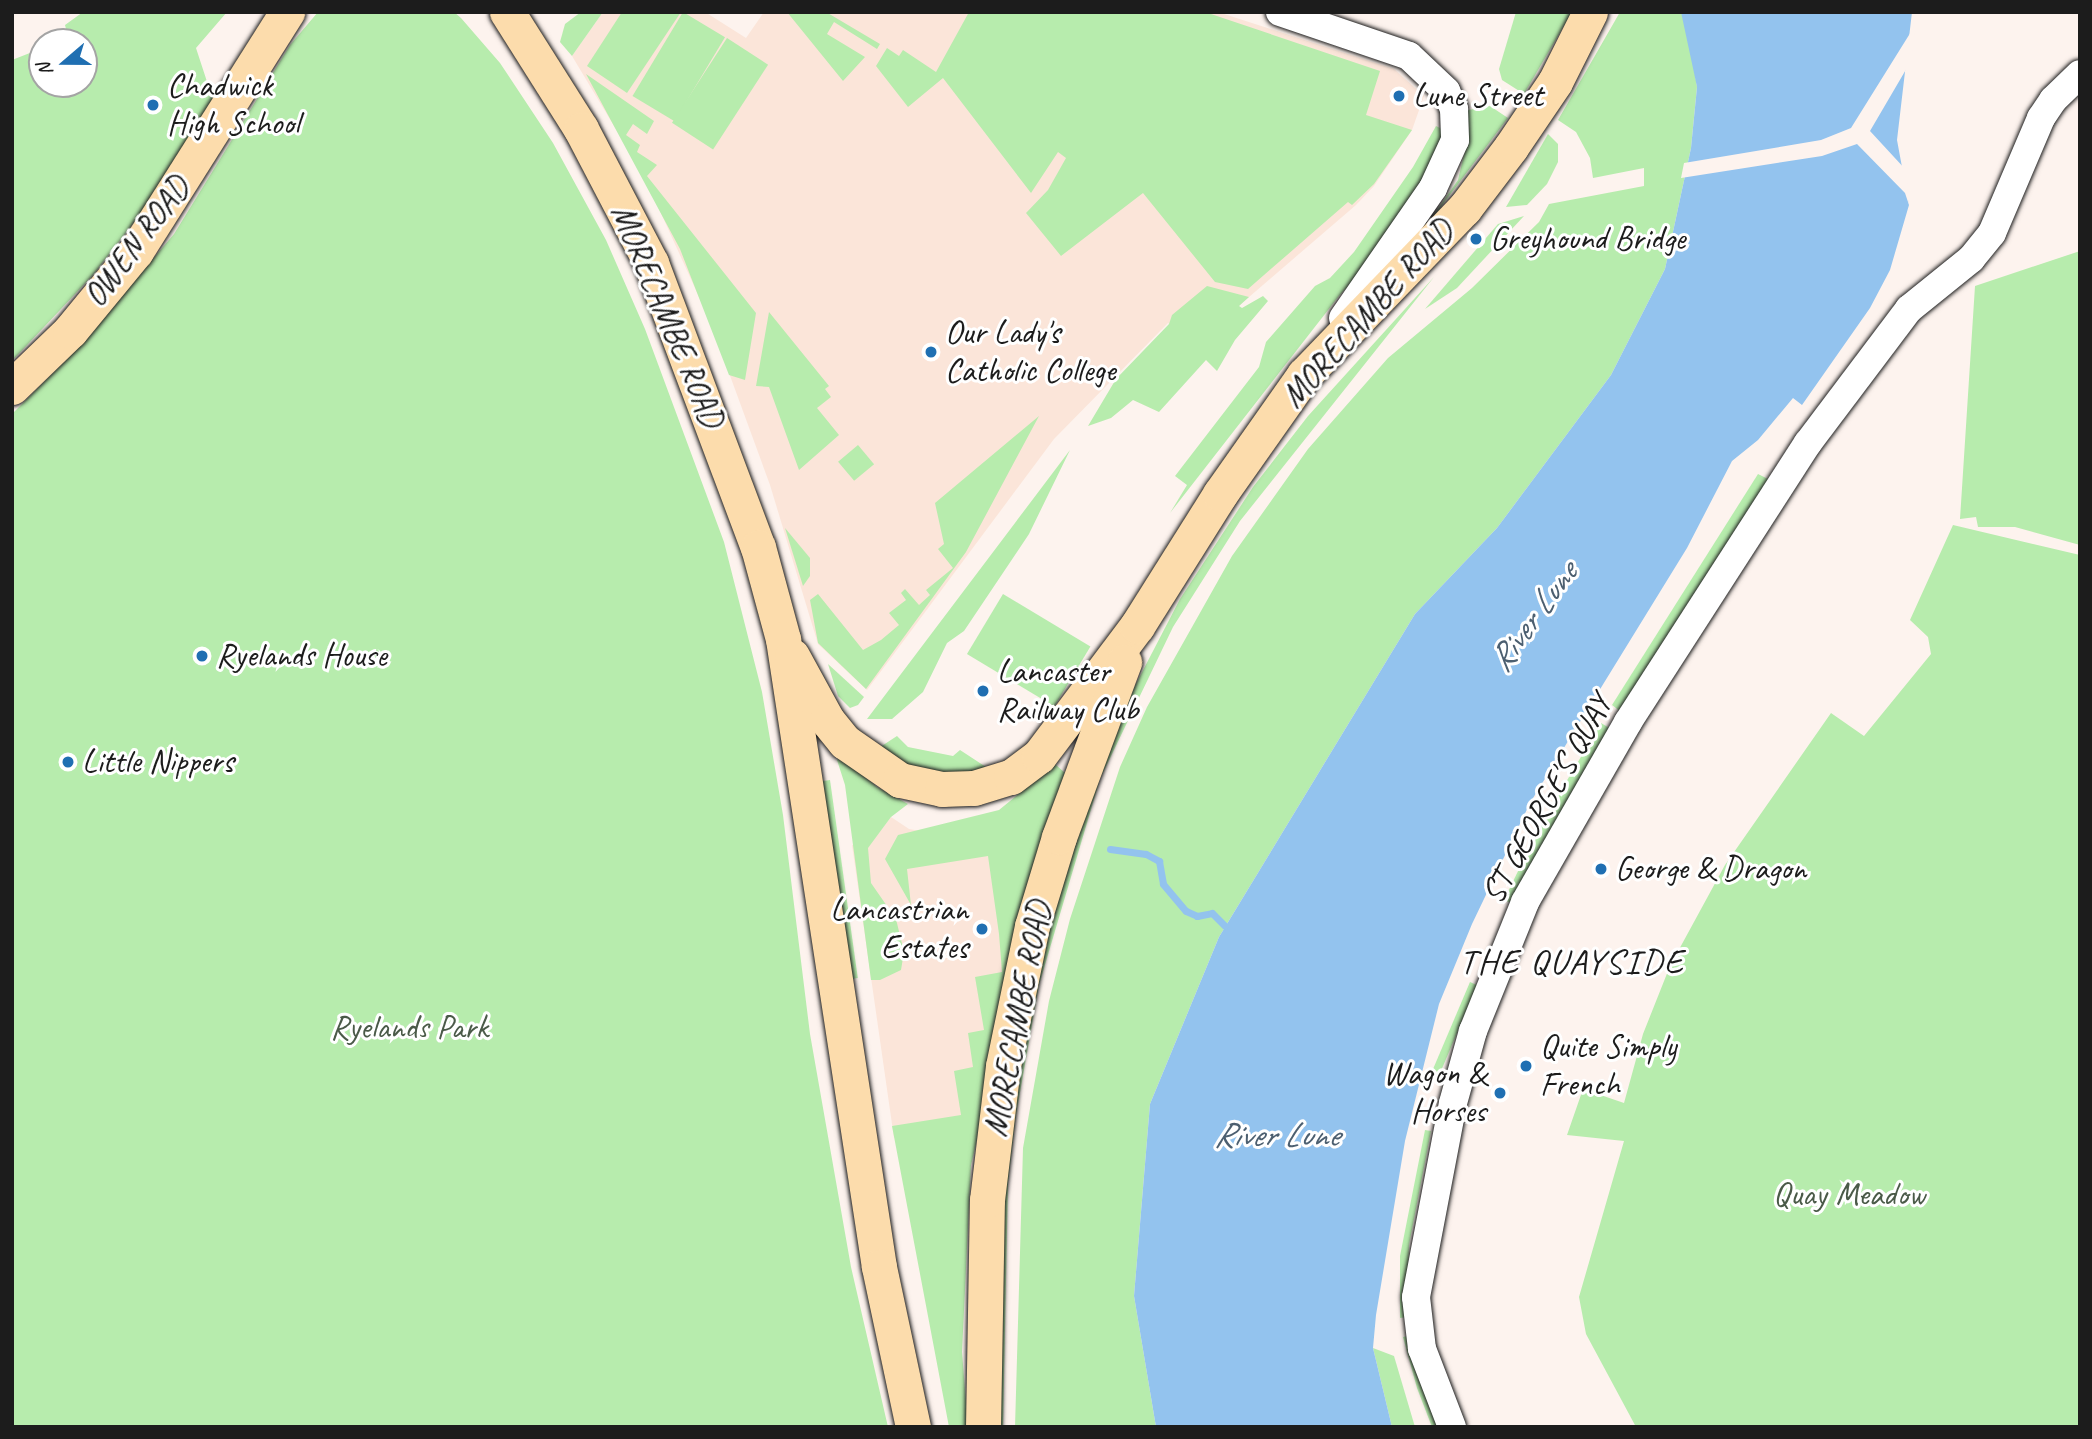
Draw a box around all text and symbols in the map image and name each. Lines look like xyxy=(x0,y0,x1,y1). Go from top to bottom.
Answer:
north arrow xyxy=(28,28,98,98)
text: N xyxy=(32,60,58,79)
place label: Chadwick High School xyxy=(167,66,298,144)
place label: Lune Street xyxy=(1413,76,1543,116)
marker: Lune Street xyxy=(1391,88,1407,104)
marker: Chadwick High School xyxy=(145,97,161,113)
street label: OWEN ROAD xyxy=(75,169,199,315)
street label: MORECAMBE ROAD xyxy=(602,197,732,435)
street label: MORECAMBE ROAD xyxy=(1272,211,1464,417)
place label: Greyhound Bridge xyxy=(1490,219,1685,259)
marker: Greyhound Bridge xyxy=(1468,231,1484,247)
place label: Our Lady's Catholic College xyxy=(945,313,1116,391)
marker: Our Lady's Catholic College xyxy=(923,344,939,360)
water label: River Lune xyxy=(1480,555,1586,679)
place label: Ryelands House xyxy=(216,636,387,676)
marker: Ryelands House xyxy=(194,648,210,664)
place label: Lancaster Railway Club xyxy=(997,652,1138,730)
marker: Lancaster Railway Club xyxy=(975,683,991,699)
street label: ST GEORGE'S QUAY xyxy=(1473,688,1621,910)
place label: Little Nippers xyxy=(82,742,234,782)
marker: Little Nippers xyxy=(60,754,76,770)
place label: George & Dragon xyxy=(1615,849,1806,889)
marker: George & Dragon xyxy=(1593,861,1609,877)
place label: Lancastrian Estates xyxy=(830,890,968,968)
street label: MORECAMBE ROAD xyxy=(976,897,1060,1141)
marker: Lancastrian Estates xyxy=(974,921,990,937)
district label: THE QUAYSIDE xyxy=(1461,941,1683,983)
park label: Ryelands Park xyxy=(330,1008,488,1048)
place label: Quite Simply French xyxy=(1540,1027,1675,1105)
place label: Wagon & Horses xyxy=(1383,1054,1486,1132)
marker: Quite Simply French xyxy=(1518,1058,1534,1074)
marker: Wagon & Horses xyxy=(1492,1085,1508,1101)
water label: River Lune xyxy=(1214,1114,1338,1156)
park label: Quay Meadow xyxy=(1774,1175,1924,1215)

